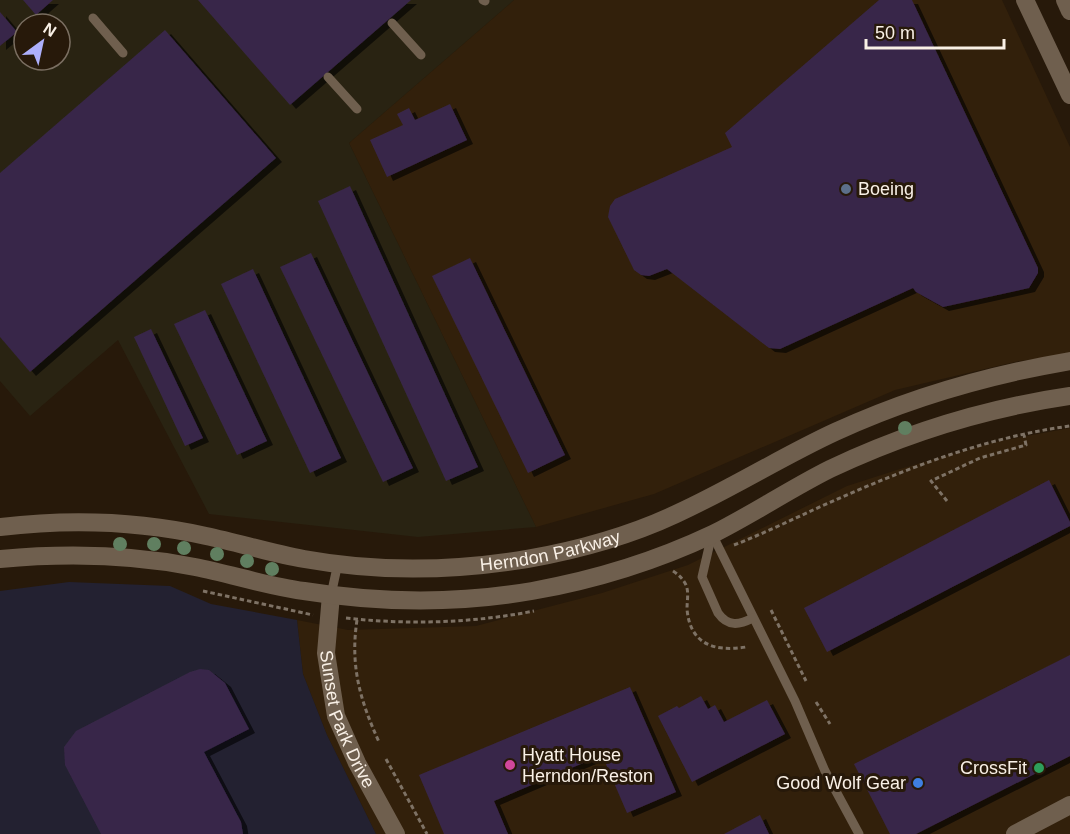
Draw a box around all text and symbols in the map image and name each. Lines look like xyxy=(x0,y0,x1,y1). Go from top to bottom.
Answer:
north arrow xyxy=(12,12,72,72)
scale bar xyxy=(866,12,1004,50)
text: N xyxy=(40,20,59,40)
text: 50 m xyxy=(875,23,915,43)
place label: Boeing xyxy=(858,179,914,199)
marker: Boeing xyxy=(839,182,853,196)
street label: Herndon Parkway xyxy=(479,527,623,575)
street label: Sunset Park Drive xyxy=(316,649,379,792)
place label: Hyatt House Herndon/Reston xyxy=(522,745,653,786)
marker: Hyatt House Herndon/Reston xyxy=(503,758,517,772)
place label: CrossFit xyxy=(960,758,1027,778)
marker: CrossFit xyxy=(1032,761,1046,775)
place label: Good Wolf Gear xyxy=(776,773,906,793)
marker: Good Wolf Gear xyxy=(911,776,925,790)

